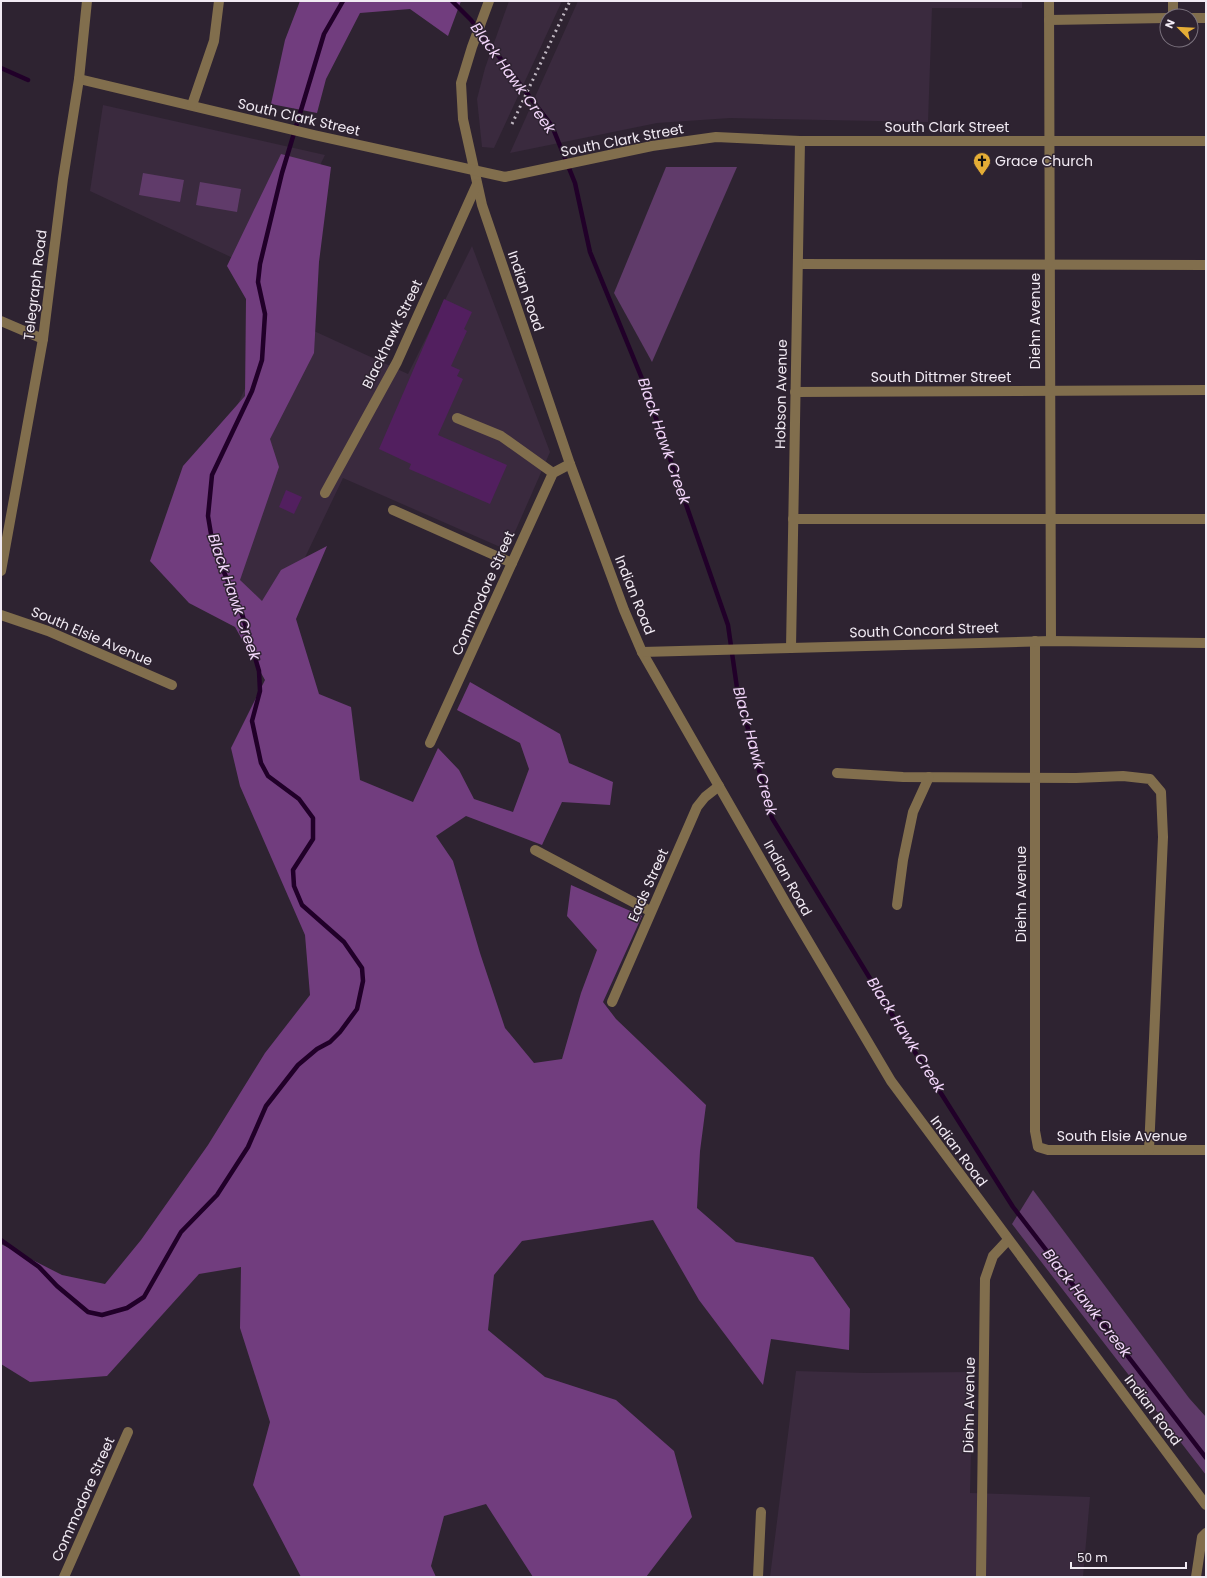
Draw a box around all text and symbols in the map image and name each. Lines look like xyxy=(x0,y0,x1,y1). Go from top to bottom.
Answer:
north arrow xyxy=(1159,8,1199,48)
text: N xyxy=(1161,17,1179,31)
water label: Black Hawk Creek xyxy=(466,18,562,139)
street label: South Clark Street xyxy=(236,93,362,141)
street label: South Clark Street xyxy=(885,117,1009,137)
street label: South Clark Street xyxy=(559,118,685,162)
church icon: Grace Church xyxy=(972,151,992,176)
place label: Grace Church xyxy=(995,151,1093,171)
street label: Telegraph Road xyxy=(18,229,52,341)
street label: Indian Road xyxy=(503,248,549,334)
street label: Diehn Avenue xyxy=(1025,273,1045,369)
street label: Blackhawk Street xyxy=(357,276,427,392)
street label: Hobson Avenue xyxy=(770,339,792,449)
street label: South Dittmer Street xyxy=(871,367,1011,387)
water label: Black Hawk Creek xyxy=(633,375,696,508)
street label: Commodore Street xyxy=(446,527,520,659)
water label: Black Hawk Creek xyxy=(203,531,266,664)
street label: Indian Road xyxy=(610,552,660,638)
street label: South Elsie Avenue xyxy=(28,601,156,671)
street label: South Concord Street xyxy=(849,617,999,643)
water label: Black Hawk Creek xyxy=(728,684,783,819)
street label: Indian Road xyxy=(759,836,817,920)
street label: Eads Street xyxy=(623,845,673,925)
street label: Diehn Avenue xyxy=(1011,846,1031,942)
water label: Black Hawk Creek xyxy=(862,973,951,1098)
street label: Indian Road xyxy=(926,1111,992,1191)
street label: South Elsie Avenue xyxy=(1057,1126,1187,1146)
water label: Black Hawk Creek xyxy=(1038,1244,1137,1362)
street label: Diehn Avenue xyxy=(958,1356,980,1453)
street label: Indian Road xyxy=(1120,1370,1186,1450)
street label: Commodore Street xyxy=(46,1433,120,1565)
scale bar xyxy=(1071,1544,1186,1570)
text: 50 m xyxy=(1077,1549,1108,1566)

